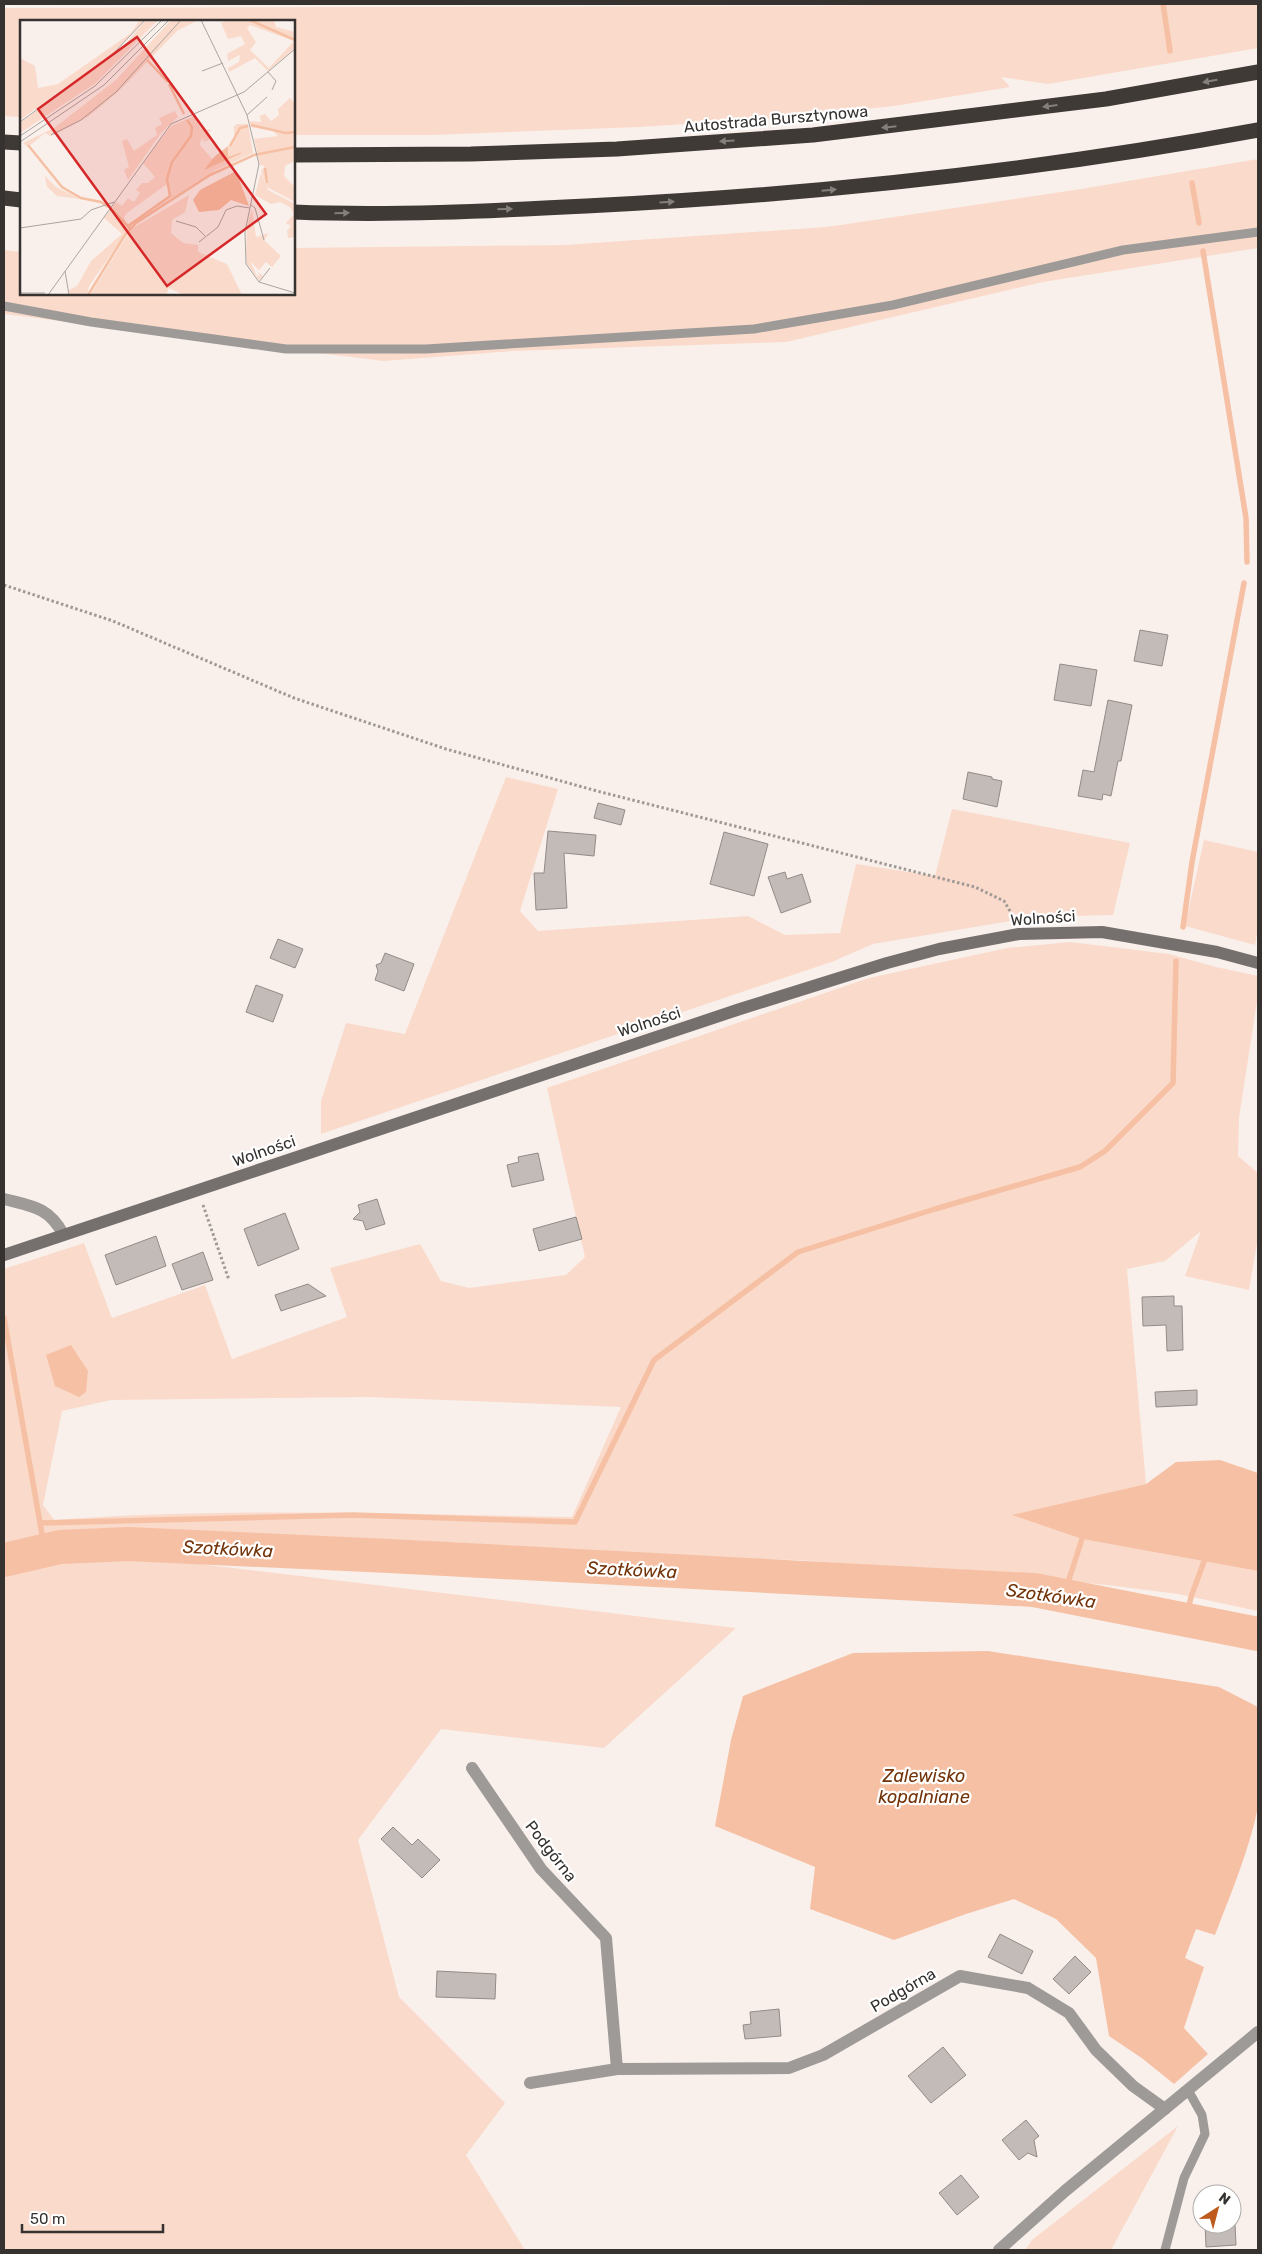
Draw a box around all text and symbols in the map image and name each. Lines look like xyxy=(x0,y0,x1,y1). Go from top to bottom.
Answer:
inset map xyxy=(20,20,295,295)
one-way arrow xyxy=(1202,77,1218,85)
street label: Autostrada Bursztynowa xyxy=(683,101,869,137)
one-way arrow xyxy=(1041,103,1057,111)
one-way arrow xyxy=(880,123,896,131)
one-way arrow xyxy=(718,138,734,146)
one-way arrow xyxy=(822,186,838,194)
one-way arrow xyxy=(660,198,676,206)
one-way arrow xyxy=(497,205,513,213)
one-way arrow xyxy=(335,209,351,217)
street label: Wolności xyxy=(1010,906,1076,930)
street label: Wolności xyxy=(615,1003,683,1041)
street label: Wolności xyxy=(230,1131,298,1171)
water label: Szotkówka xyxy=(182,1536,274,1562)
water label: Szotkówka xyxy=(586,1557,678,1583)
water label: Szotkówka xyxy=(1005,1579,1098,1613)
water label: Zalewisko kopalniane xyxy=(878,1765,970,1808)
street label: Podgórna xyxy=(521,1817,581,1885)
street label: Podgórna xyxy=(867,1964,939,2016)
north arrow xyxy=(1192,2184,1242,2234)
text: N xyxy=(1215,2189,1233,2209)
scale bar xyxy=(22,2202,164,2234)
text: 50 m xyxy=(30,2210,65,2228)

